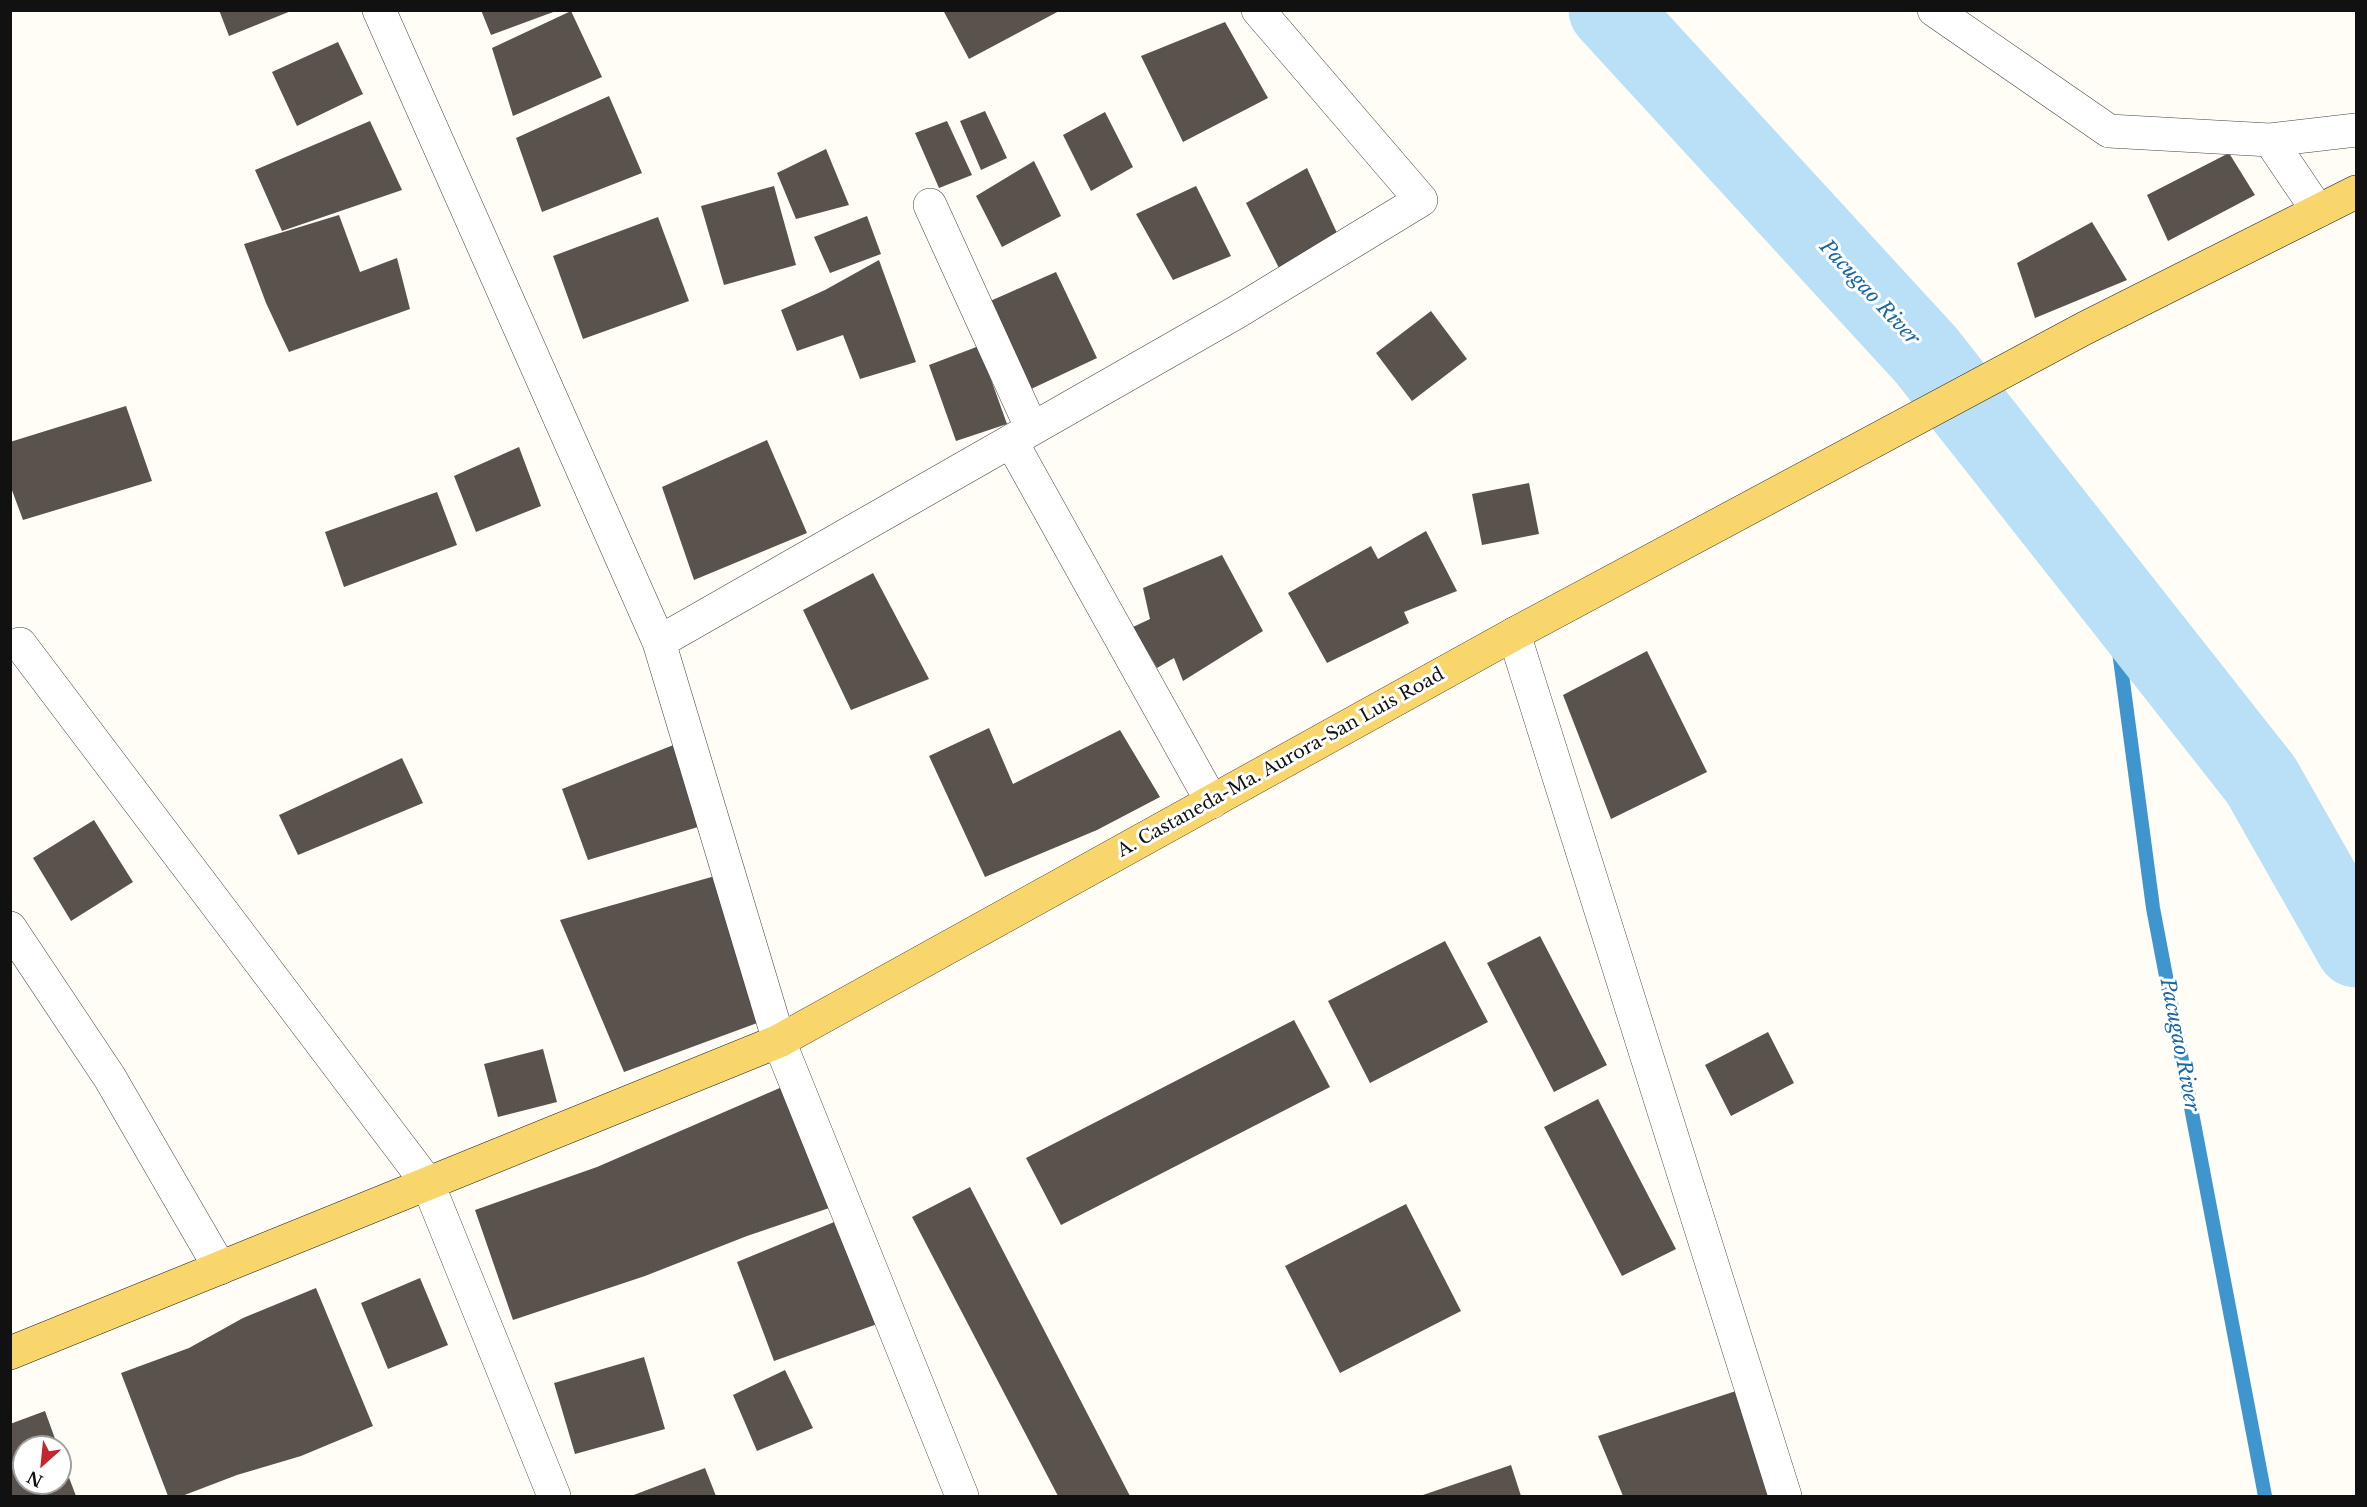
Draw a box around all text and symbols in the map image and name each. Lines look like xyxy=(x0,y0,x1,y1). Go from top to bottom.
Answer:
water label: Pacugao River xyxy=(1814,235,1924,351)
street label: A. Castaneda-Ma. Aurora-San Luis Road xyxy=(1114,664,1448,862)
water label: Pacugao River xyxy=(2154,976,2204,1114)
north arrow xyxy=(12,1435,72,1495)
text: N xyxy=(23,1467,46,1492)

